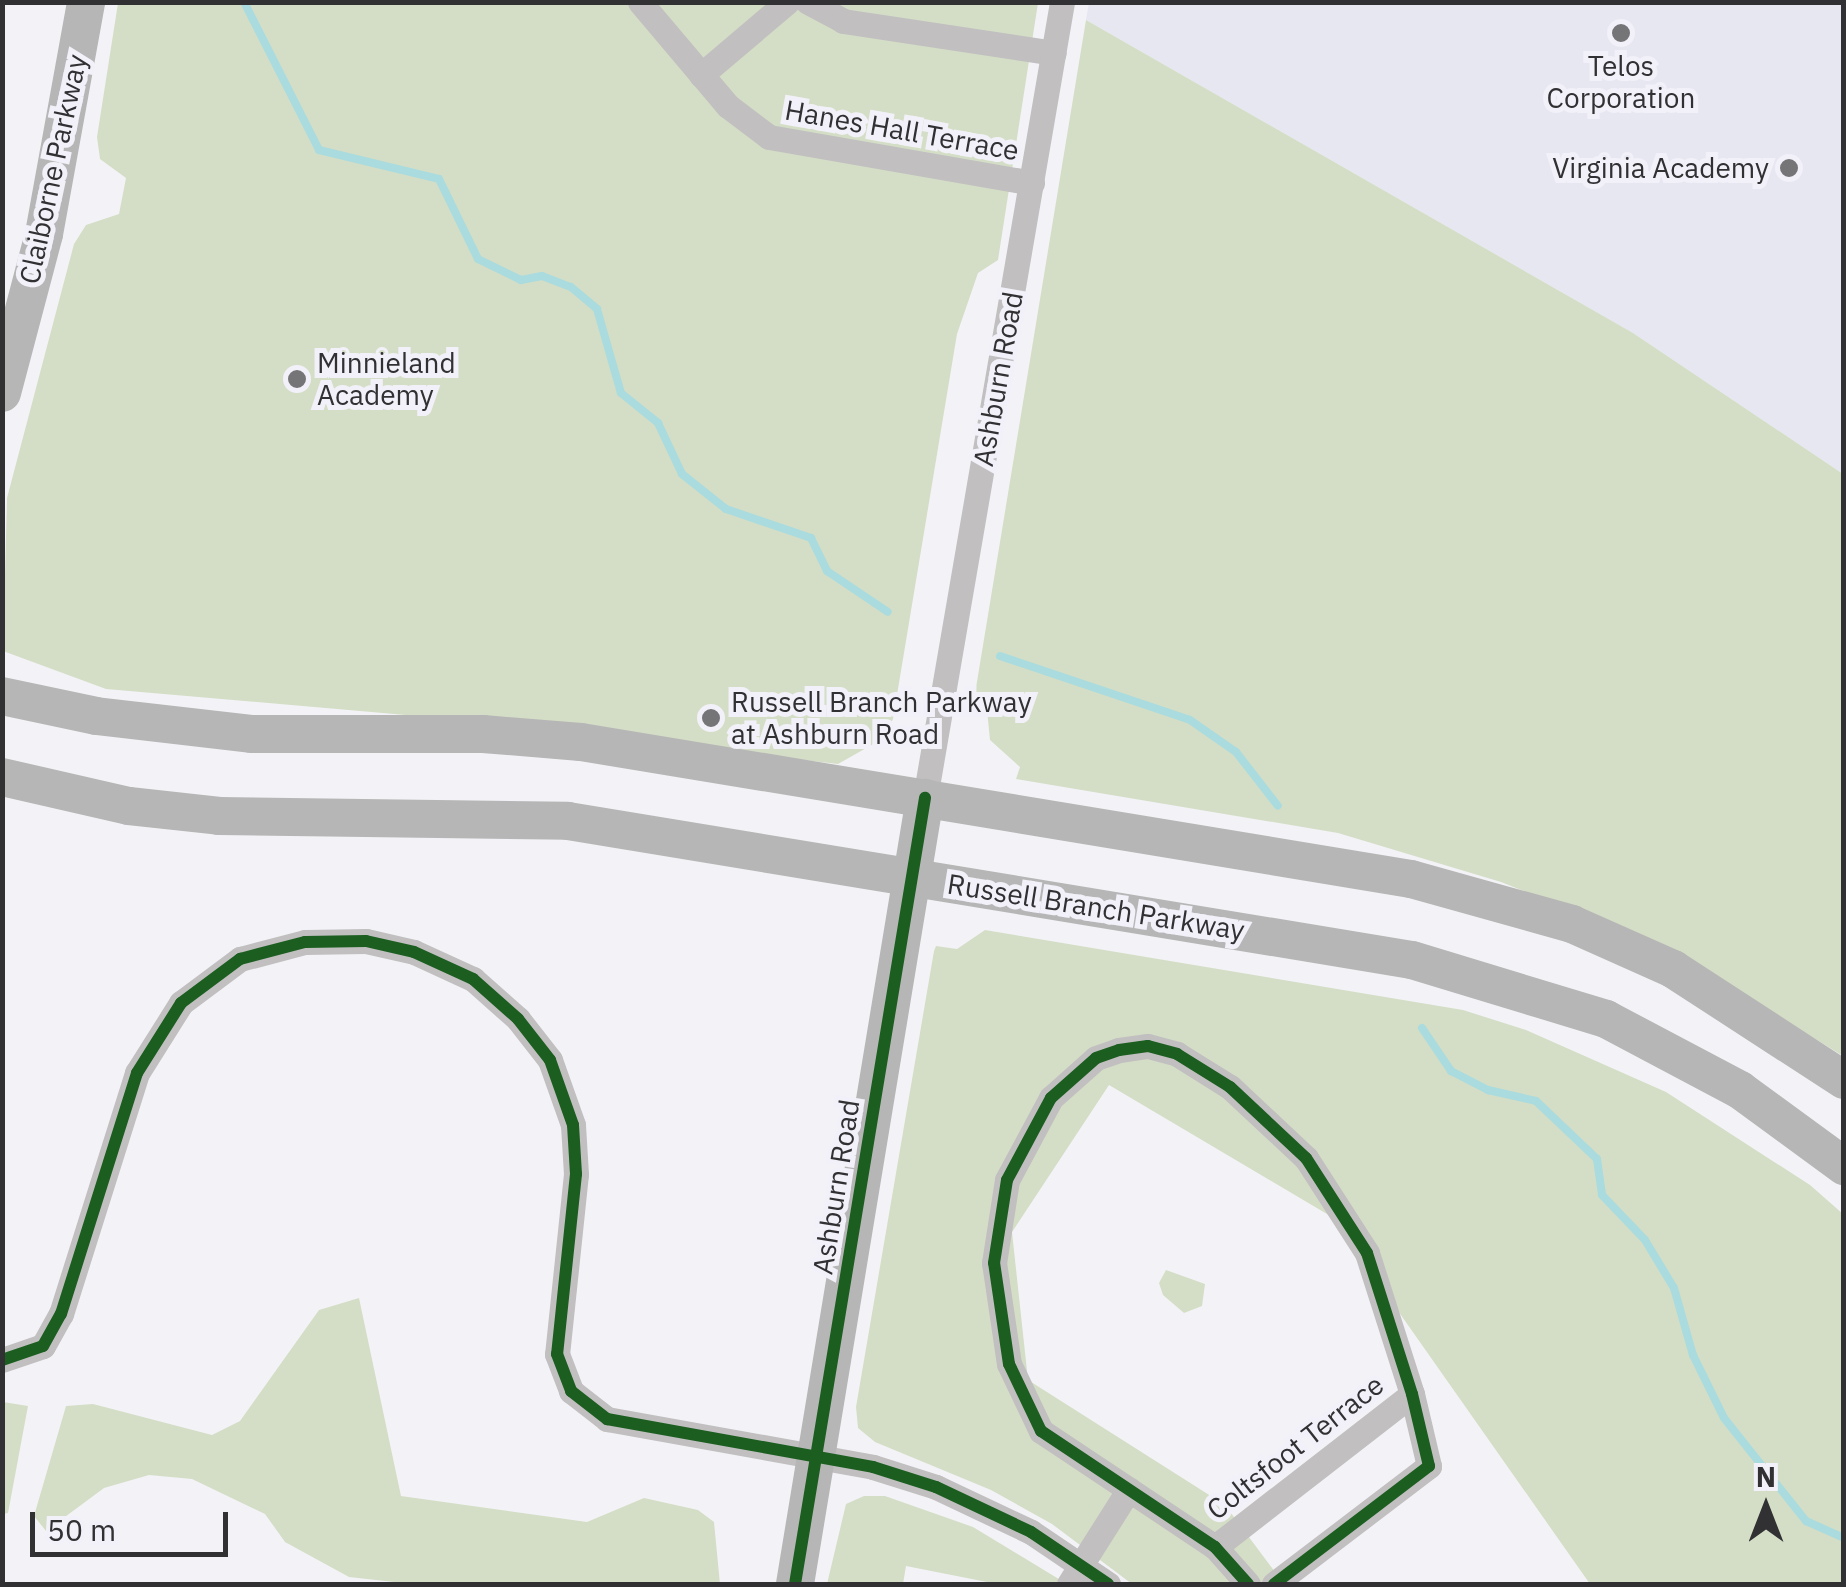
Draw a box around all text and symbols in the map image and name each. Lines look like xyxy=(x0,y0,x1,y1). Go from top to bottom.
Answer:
marker: Telos Corporation xyxy=(1610,22,1632,44)
place label: Telos Corporation xyxy=(1547,49,1695,115)
street label: Claiborne Parkway xyxy=(12,51,94,287)
street label: Hanes Hall Terrace xyxy=(782,93,1022,167)
place label: Virginia Academy xyxy=(1552,151,1769,185)
marker: Virginia Academy xyxy=(1778,157,1800,179)
street label: Ashburn Road xyxy=(966,289,1030,469)
place label: Minnieland Academy xyxy=(317,346,456,412)
marker: Minnieland Academy xyxy=(286,368,308,390)
place label: Russell Branch Parkway at Ashburn Road xyxy=(731,685,1032,751)
marker: Russell Branch Parkway at Ashburn Road xyxy=(700,707,722,729)
street label: Russell Branch Parkway xyxy=(945,867,1247,947)
street label: Ashburn Road xyxy=(806,1097,866,1277)
street label: Coltsfoot Terrace xyxy=(1200,1368,1390,1526)
north arrow xyxy=(1716,1457,1816,1557)
text: N xyxy=(1756,1458,1776,1495)
scale bar xyxy=(35,1492,232,1554)
text: 50 m xyxy=(47,1510,116,1549)

